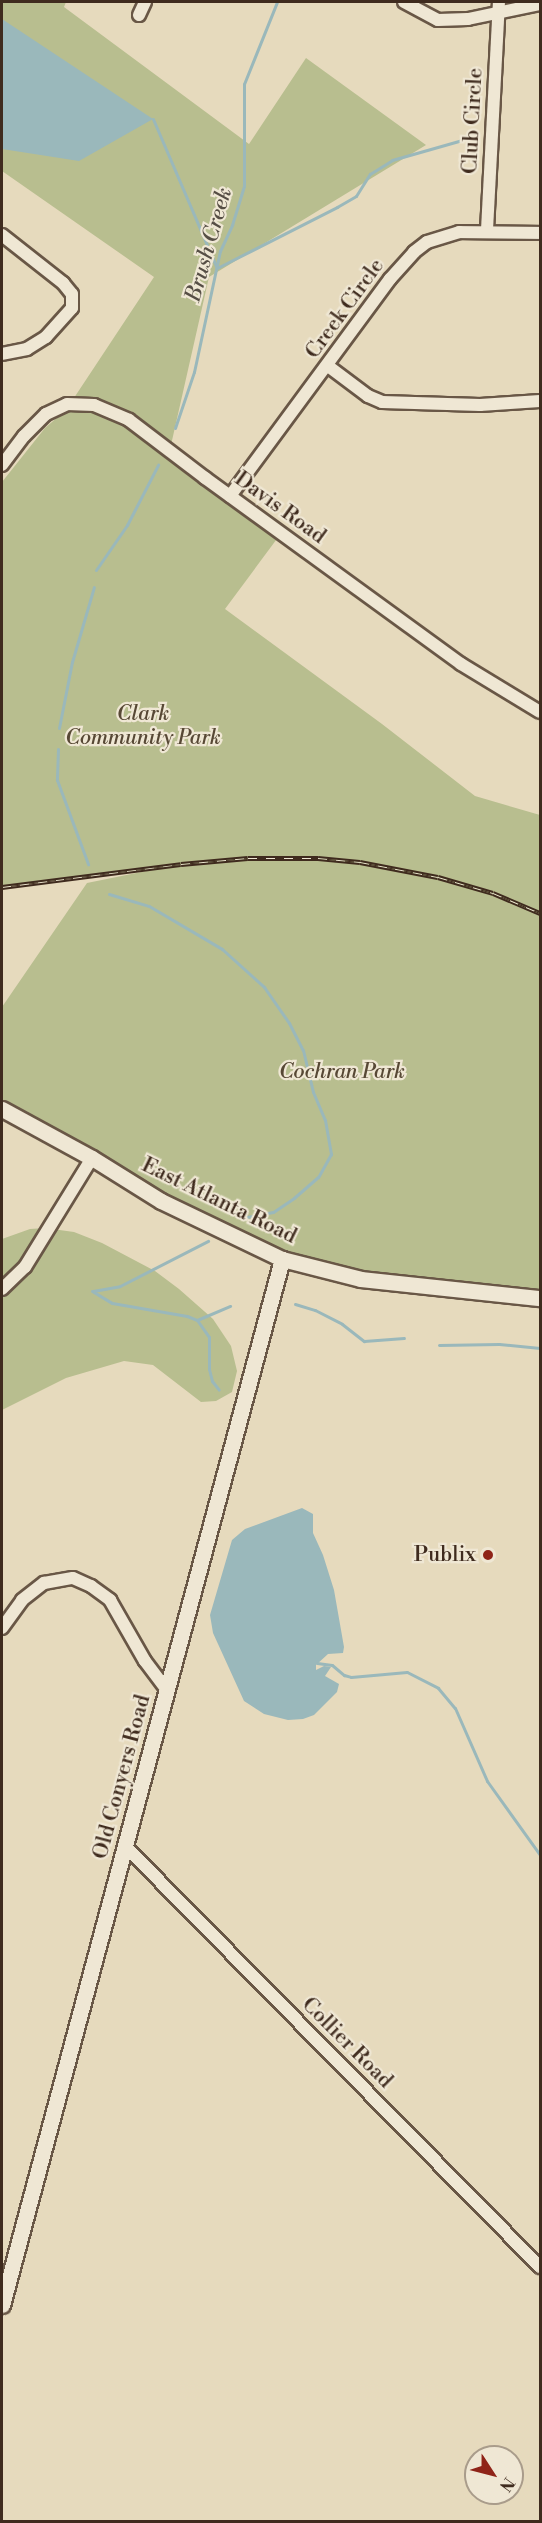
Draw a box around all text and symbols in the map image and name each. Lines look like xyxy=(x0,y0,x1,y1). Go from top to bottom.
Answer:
street label: Club Circle xyxy=(458,67,488,175)
water label: Brush Creek xyxy=(180,185,238,305)
street label: Creek Circle xyxy=(300,254,390,364)
street label: Davis Road xyxy=(230,467,330,549)
park label: Clark Community Park xyxy=(65,701,221,751)
park label: Cochran Park xyxy=(279,1059,405,1085)
street label: East Atlanta Road xyxy=(137,1153,301,1249)
place label: Publix xyxy=(414,1542,476,1568)
marker: Publix xyxy=(481,1548,495,1562)
street label: Old Conyers Road xyxy=(88,1692,156,1862)
street label: Collier Road xyxy=(296,1992,398,2094)
north arrow xyxy=(464,2445,524,2505)
text: N xyxy=(495,2473,519,2495)

